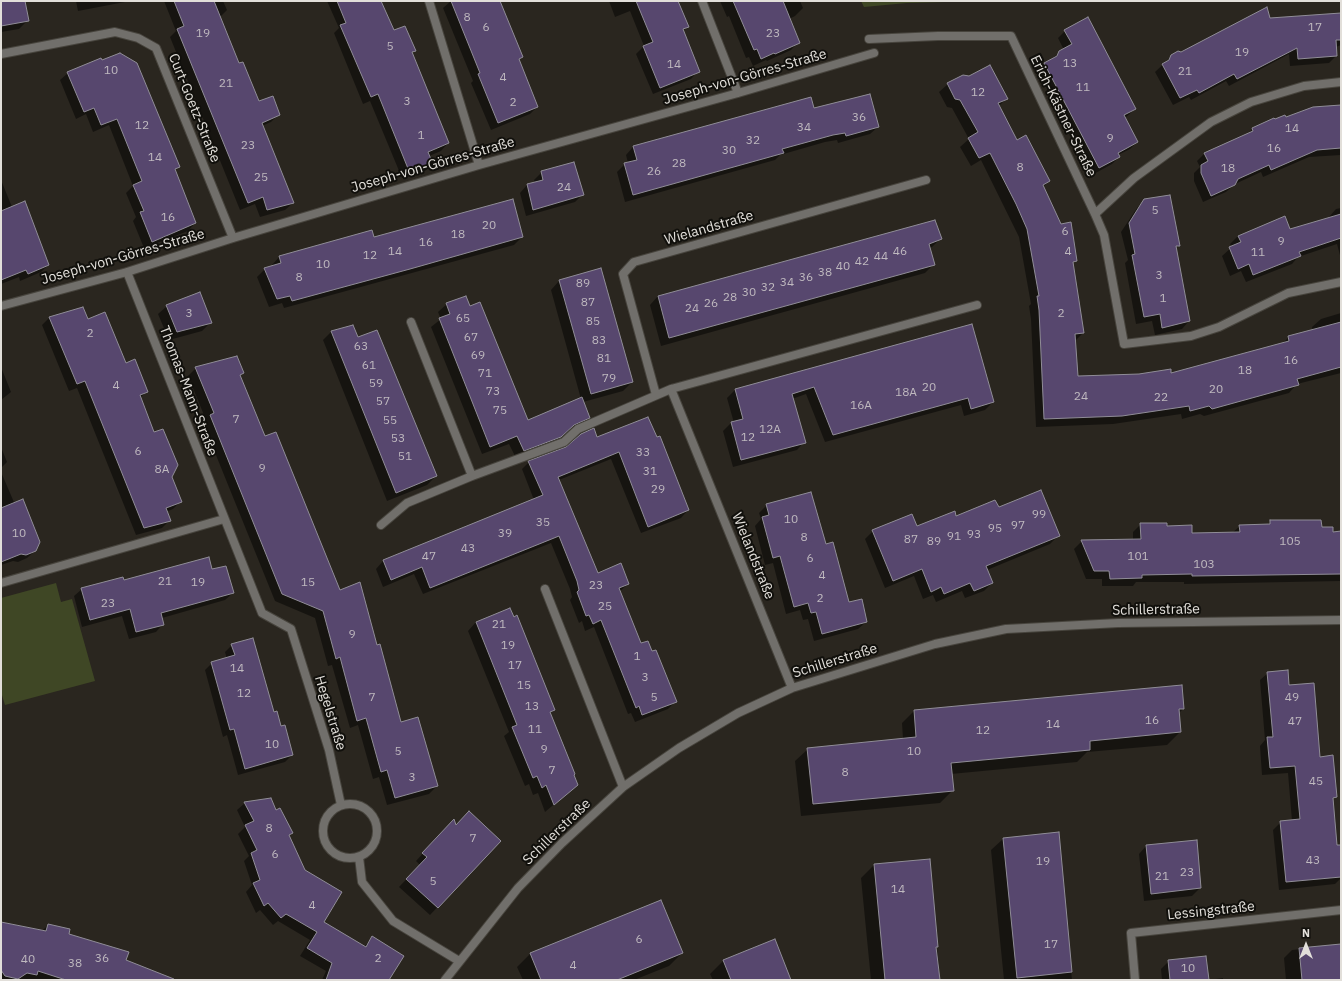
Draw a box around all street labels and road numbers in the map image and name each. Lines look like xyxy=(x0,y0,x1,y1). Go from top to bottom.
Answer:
street label: Joseph-von-Görres-Straße xyxy=(661,46,829,108)
street label: Curt-Goetz-Straße xyxy=(164,51,224,165)
street label: Erich-Kästner-Straße xyxy=(1026,52,1100,180)
street label: Joseph-von-Görres-Straße xyxy=(349,134,517,196)
street label: Wielandstraße xyxy=(663,207,755,249)
street label: Joseph-von-Görres-Straße xyxy=(39,226,207,288)
street label: Thomas-Mann-Straße xyxy=(155,324,221,458)
street label: Wielandstraße xyxy=(728,510,778,602)
street label: Schillerstraße xyxy=(1112,601,1200,619)
street label: Schillerstraße xyxy=(791,640,879,682)
street label: Hegelstraße xyxy=(311,674,349,752)
street label: Schillerstraße xyxy=(520,795,594,869)
street label: Lessingstraße xyxy=(1166,898,1256,924)

